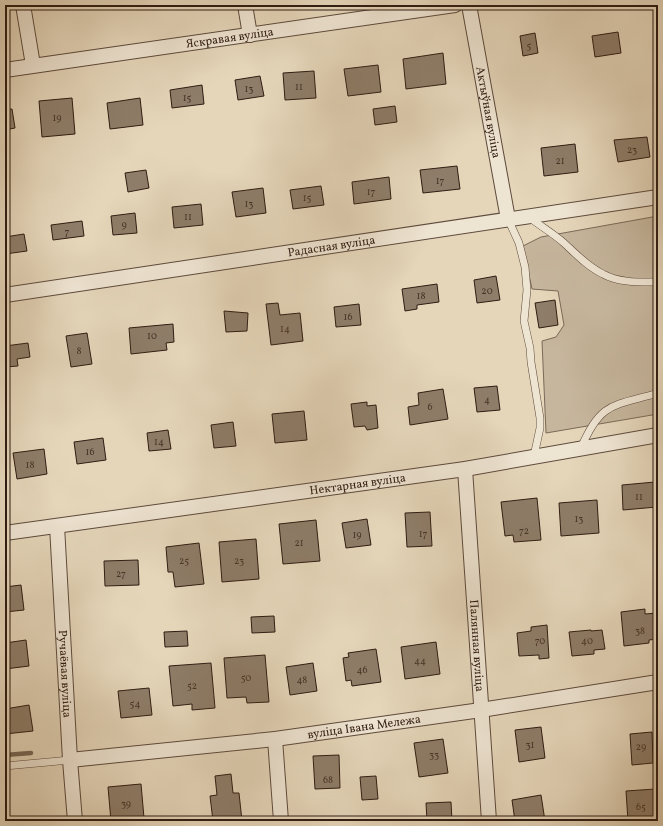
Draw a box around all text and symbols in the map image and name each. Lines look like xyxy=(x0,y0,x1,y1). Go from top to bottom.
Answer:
street label: Яскравая вуліца xyxy=(185,24,275,53)
house number: 5 xyxy=(527,39,532,53)
street label: Актыўная вуліца xyxy=(471,65,504,160)
house number: 11 xyxy=(295,80,303,94)
house number: 13 xyxy=(244,82,254,96)
house number: 15 xyxy=(183,91,192,105)
house number: 19 xyxy=(52,111,62,125)
house number: 23 xyxy=(627,143,637,157)
house number: 21 xyxy=(555,154,565,168)
house number: 17 xyxy=(436,174,445,188)
house number: 17 xyxy=(367,185,376,199)
house number: 15 xyxy=(303,191,312,205)
house number: 13 xyxy=(244,197,254,211)
house number: 11 xyxy=(184,210,192,224)
house number: 9 xyxy=(121,218,127,232)
house number: 7 xyxy=(65,225,70,239)
street label: Радасная вуліца xyxy=(287,233,376,261)
house number: 20 xyxy=(481,284,493,298)
house number: 18 xyxy=(417,289,425,303)
house number: 16 xyxy=(344,310,352,324)
house number: 14 xyxy=(280,322,290,336)
house number: 10 xyxy=(147,329,157,343)
house number: 8 xyxy=(76,344,82,358)
house number: 4 xyxy=(484,393,490,407)
house number: 6 xyxy=(427,400,433,414)
house number: 14 xyxy=(154,435,164,449)
house number: 16 xyxy=(86,445,94,459)
house number: 18 xyxy=(26,458,34,472)
street label: Нектарная вуліца xyxy=(309,470,407,500)
house number: 11 xyxy=(635,490,643,504)
house number: 13 xyxy=(574,512,584,526)
house number: 72 xyxy=(519,524,529,538)
house number: 17 xyxy=(419,527,428,541)
house number: 19 xyxy=(352,528,362,542)
house number: 21 xyxy=(294,536,304,550)
house number: 25 xyxy=(179,554,189,568)
house number: 23 xyxy=(234,554,244,568)
house number: 27 xyxy=(116,567,126,581)
street label: Палянная вуліца xyxy=(465,599,487,692)
house number: 38 xyxy=(635,624,645,638)
street label: Ручаёвая вуліца xyxy=(54,630,75,718)
house number: 70 xyxy=(535,634,545,648)
house number: 40 xyxy=(581,634,593,648)
house number: 44 xyxy=(414,654,426,668)
house number: 46 xyxy=(357,663,367,677)
house number: 50 xyxy=(241,671,251,685)
house number: 48 xyxy=(297,673,307,687)
house number: 52 xyxy=(187,679,197,693)
house number: 54 xyxy=(130,697,140,711)
street label: вуліца Івана Мележа xyxy=(307,712,422,743)
house number: 31 xyxy=(525,738,535,752)
house number: 29 xyxy=(636,740,646,754)
house number: 33 xyxy=(429,748,439,762)
house number: 68 xyxy=(323,773,333,787)
house number: 39 xyxy=(121,797,131,811)
house number: 65 xyxy=(636,800,646,814)

